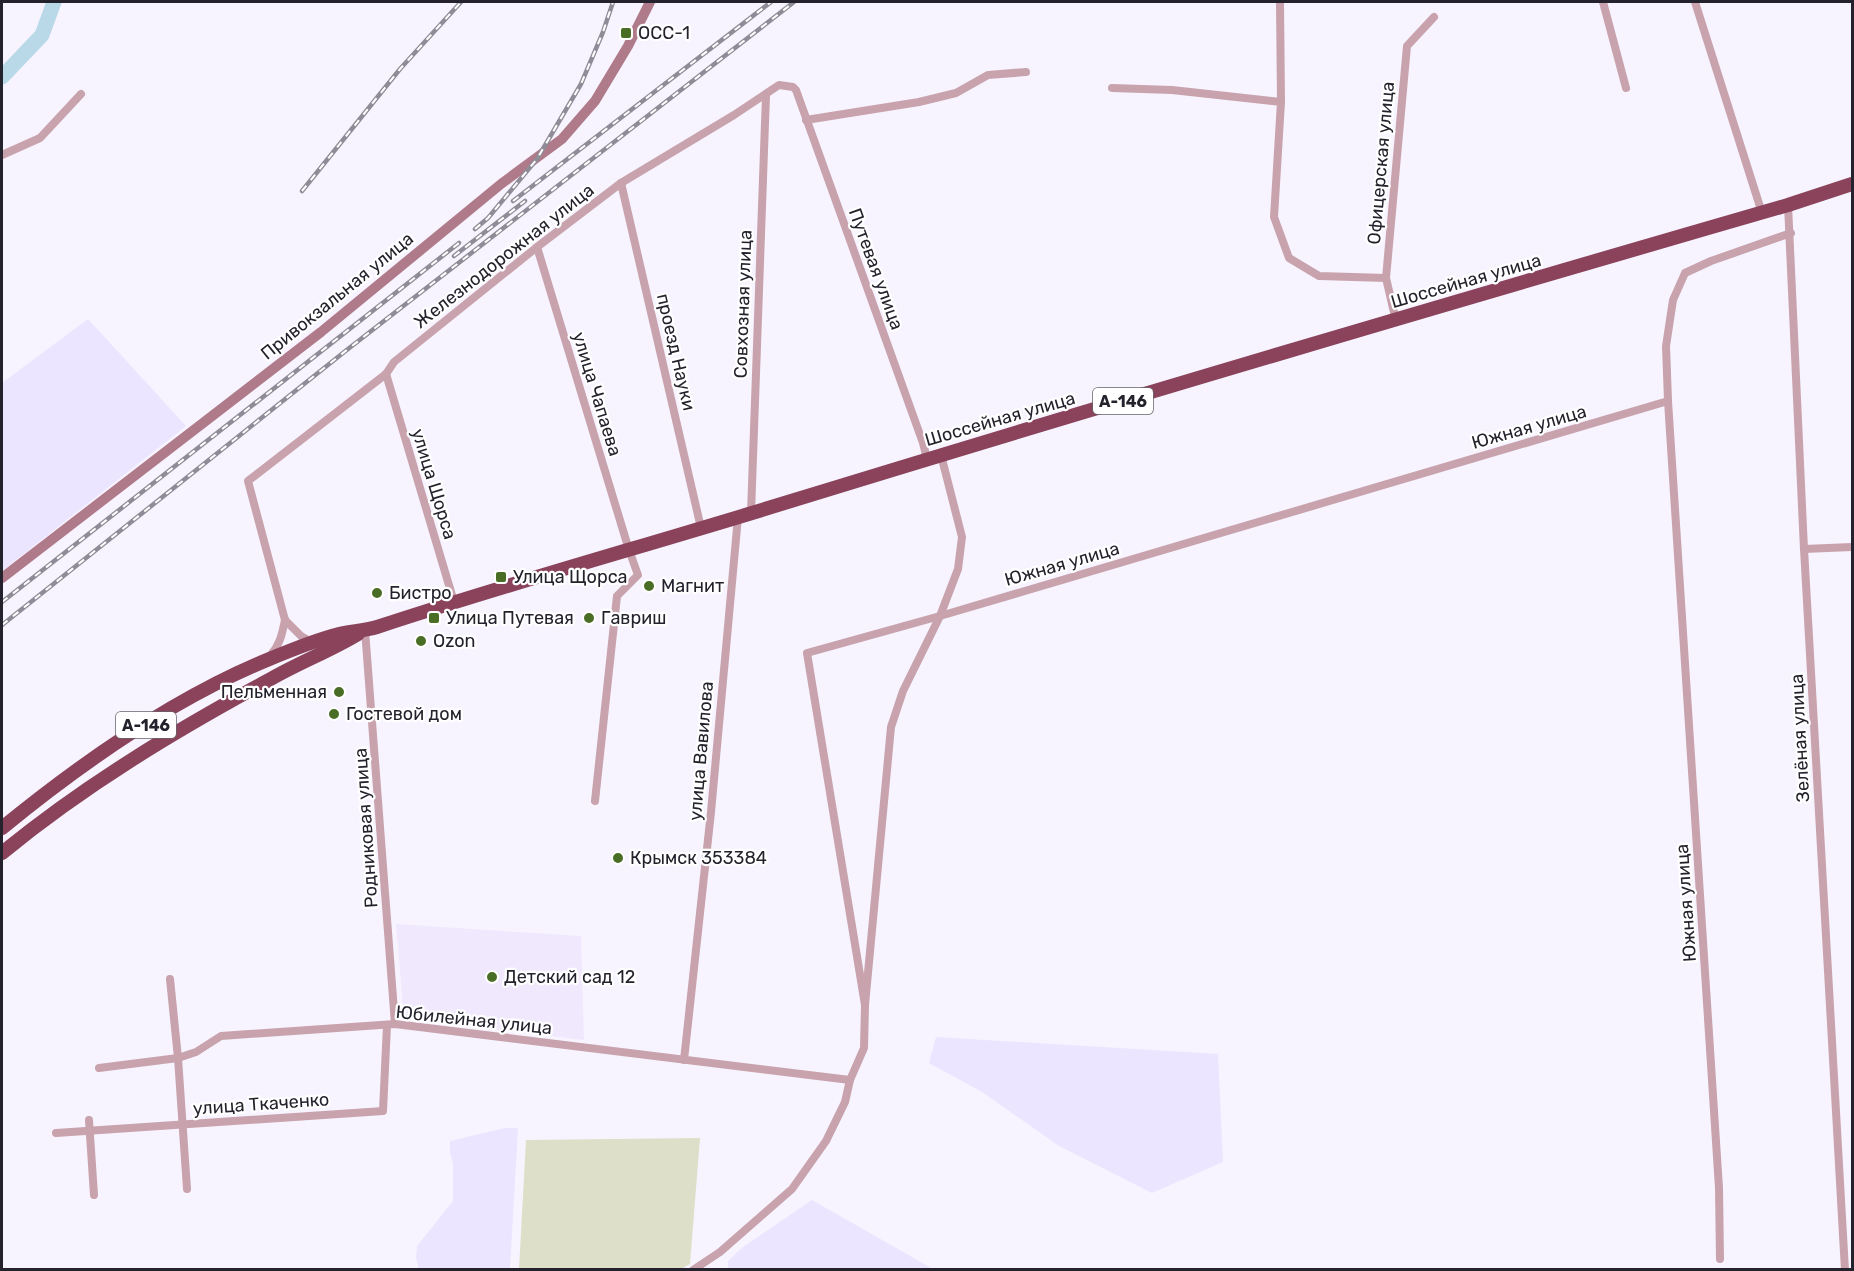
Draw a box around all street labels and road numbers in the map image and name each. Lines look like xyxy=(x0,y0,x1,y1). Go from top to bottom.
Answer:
street label: Офицерская улица xyxy=(1363,81,1399,245)
street label: Железнодорожная улица xyxy=(410,179,598,333)
street label: Путевая улица xyxy=(844,205,908,333)
street label: Привокзальная улица xyxy=(256,228,418,364)
street label: Совхозная улица xyxy=(729,229,757,379)
street label: Шоссейная улица xyxy=(1388,249,1544,313)
street label: проезд Науки xyxy=(652,291,700,413)
street label: улица Чапаева xyxy=(568,329,626,459)
street label: Шоссейная улица xyxy=(922,387,1078,451)
road number: А-146 xyxy=(1093,388,1153,414)
street label: Южная улица xyxy=(1469,400,1589,454)
street label: улица Щорса xyxy=(407,426,461,542)
street label: Южная улица xyxy=(1002,537,1122,591)
street label: Зелёная улица xyxy=(1786,673,1814,803)
street label: улица Вавилова xyxy=(684,680,718,822)
road number: А-146 xyxy=(116,712,176,738)
street label: Родниковая улица xyxy=(349,747,383,909)
street label: Южная улица xyxy=(1671,843,1701,963)
street label: Юбилейная улица xyxy=(395,1001,553,1039)
street label: улица Ткаченко xyxy=(192,1088,330,1120)

